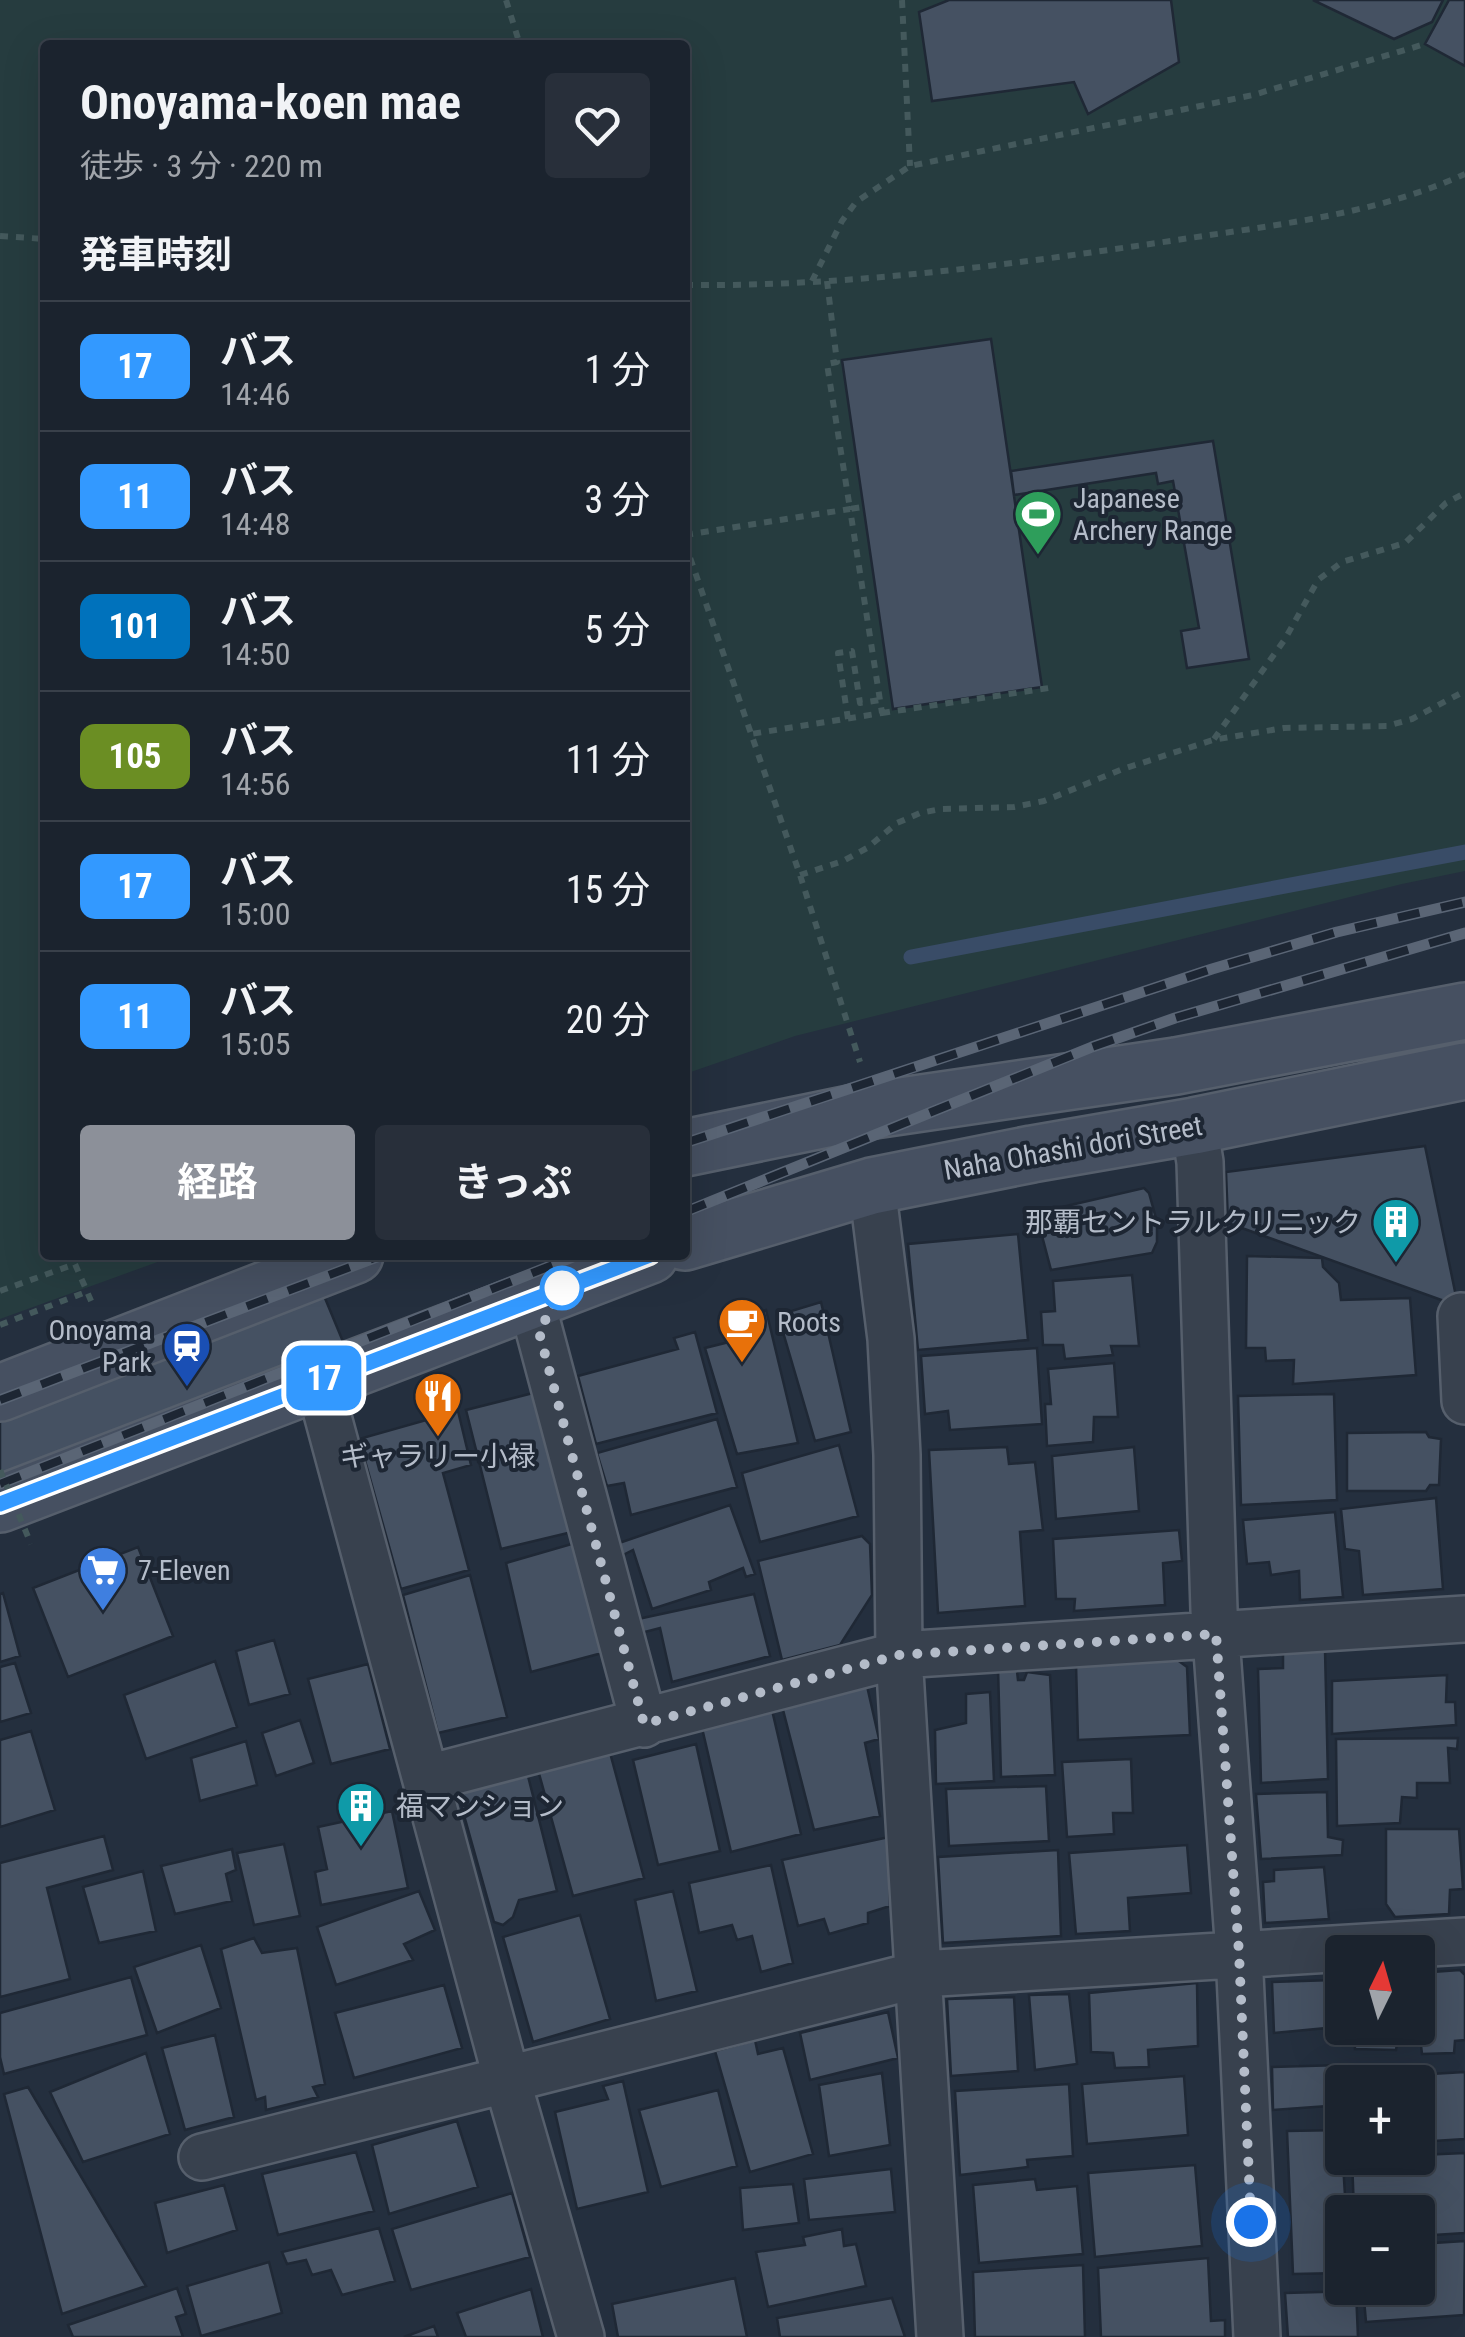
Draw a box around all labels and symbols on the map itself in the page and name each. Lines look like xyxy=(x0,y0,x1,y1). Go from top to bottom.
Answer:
place label: Japanese Archery Range xyxy=(1073,482,1233,547)
sports icon: Japanese Archery Range xyxy=(1012,488,1064,556)
street label: Naha Ohashi dori Street xyxy=(941,1109,1205,1187)
building icon: 那覇セントラルクリニック xyxy=(1370,1196,1422,1264)
place label: 那覇セントラルクリニック xyxy=(1025,1206,1361,1239)
unlabelled marker xyxy=(541,1267,583,1309)
cafe icon: Roots xyxy=(716,1296,768,1364)
place label: Roots xyxy=(777,1306,841,1339)
place label: Onoyama Park xyxy=(48,1314,152,1379)
station icon: Onoyama Park xyxy=(161,1320,213,1388)
line badge: 17 xyxy=(279,1346,369,1410)
restaurant icon: ギャラリー小禄 xyxy=(412,1370,464,1438)
place label: ギャラリー小禄 xyxy=(340,1440,536,1473)
supermarket icon: 7-Eleven xyxy=(77,1544,129,1612)
place label: 7-Eleven xyxy=(138,1554,231,1587)
building icon: 福マンション xyxy=(335,1780,387,1848)
place label: 福マンション xyxy=(396,1790,564,1823)
north arrow xyxy=(1325,1935,1435,2045)
your location xyxy=(1226,2197,1276,2247)

